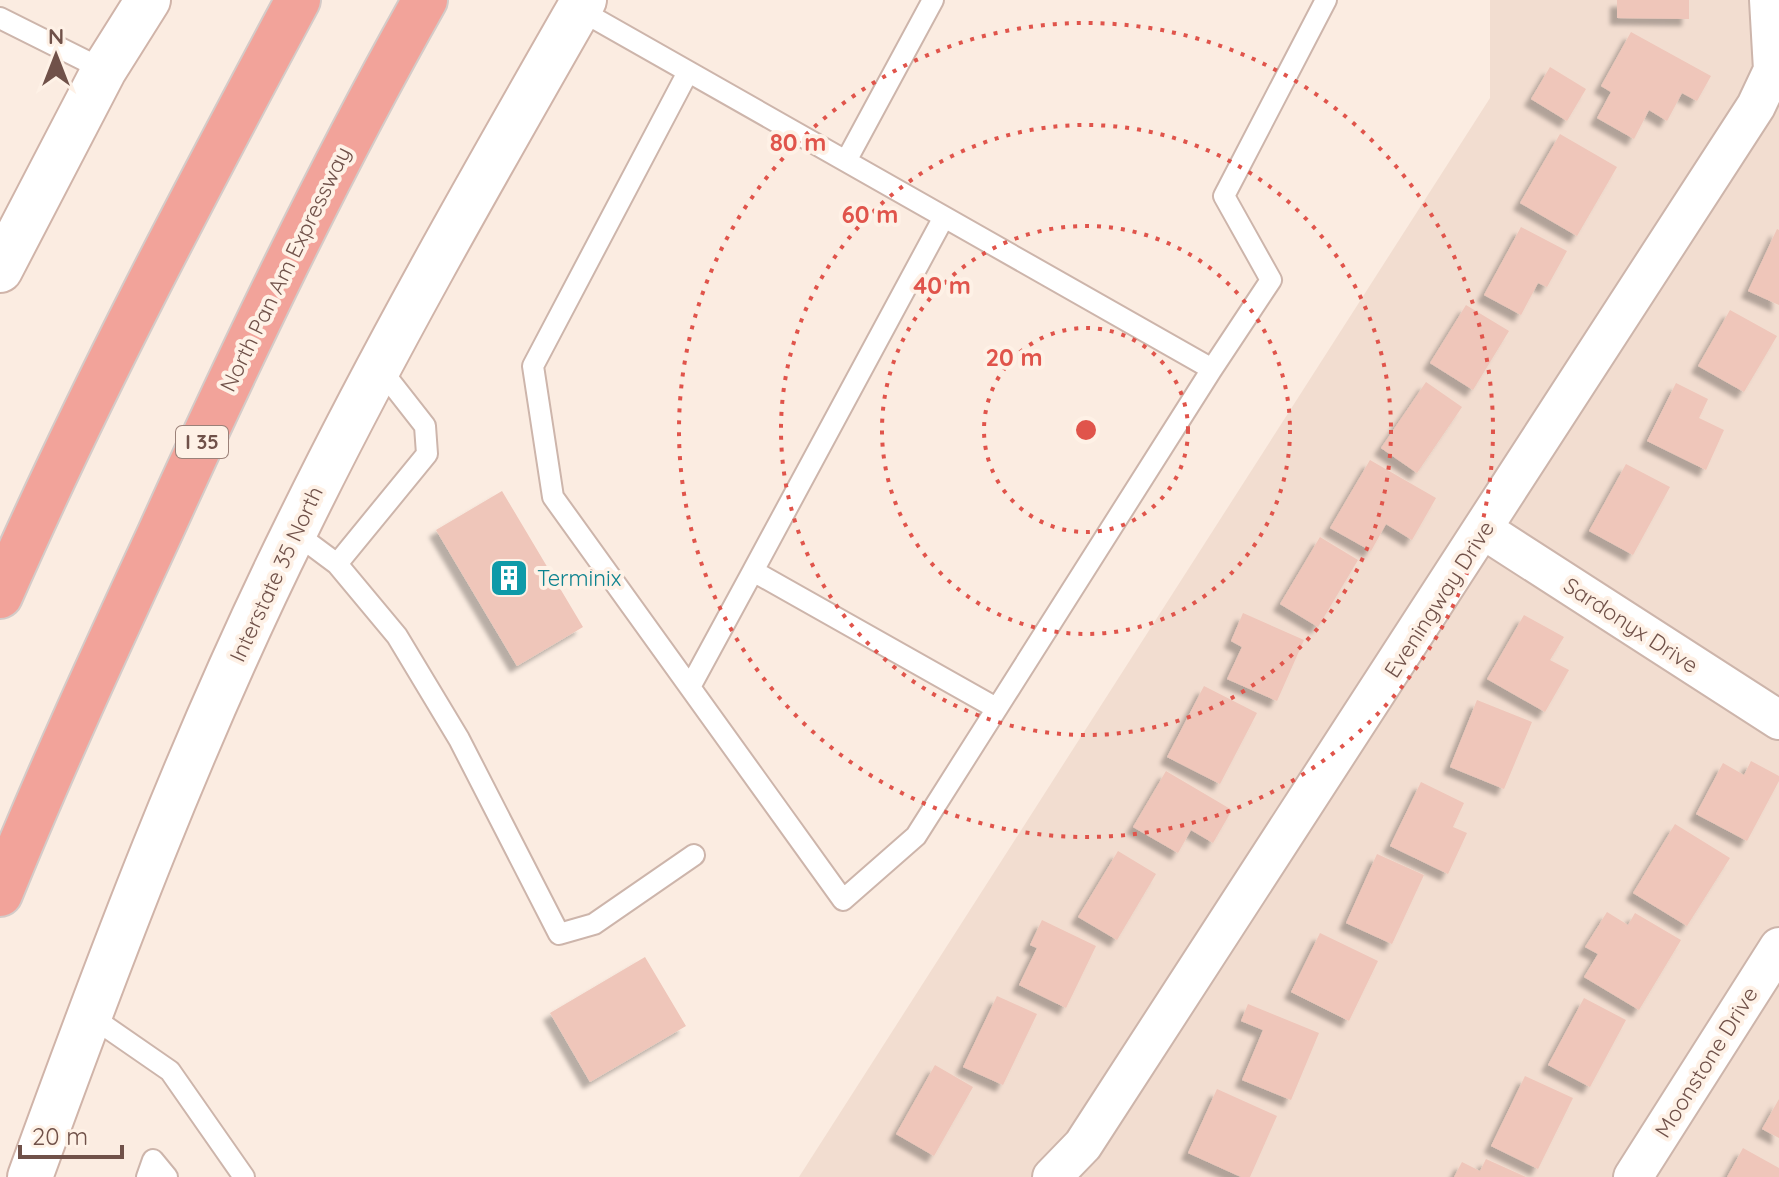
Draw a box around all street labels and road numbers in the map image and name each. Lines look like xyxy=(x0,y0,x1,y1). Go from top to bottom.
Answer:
street label: North Pan Am Expressway xyxy=(213,142,357,396)
road number: I 35 xyxy=(176,426,228,458)
street label: Interstate 35 North xyxy=(223,482,329,666)
street label: Eveningway Drive xyxy=(1378,515,1500,683)
street label: Sardonyx Drive xyxy=(1558,571,1704,679)
street label: Moonstone Drive xyxy=(1648,981,1764,1143)

